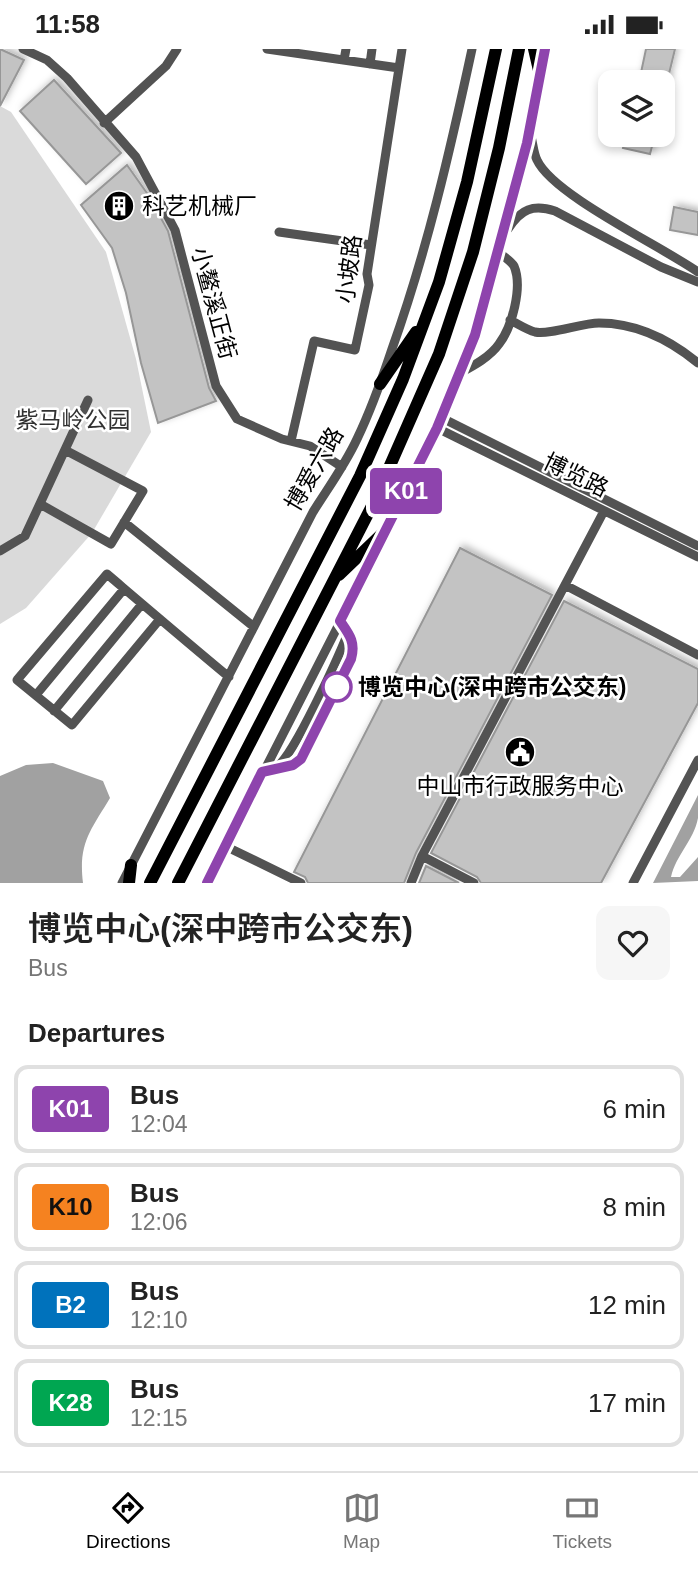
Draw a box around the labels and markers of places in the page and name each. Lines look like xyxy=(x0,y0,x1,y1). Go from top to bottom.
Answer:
building icon: 科艺机械厂 xyxy=(102,189,136,223)
place label: 科艺机械厂 xyxy=(142,193,257,219)
marker: 博览中心(深中跨市公交东) xyxy=(322,672,352,702)
place label: 博览中心(深中跨市公交东) xyxy=(358,674,626,700)
public building icon: 中山市行政服务中心 xyxy=(503,735,537,769)
place label: 中山市行政服务中心 xyxy=(417,773,624,799)

